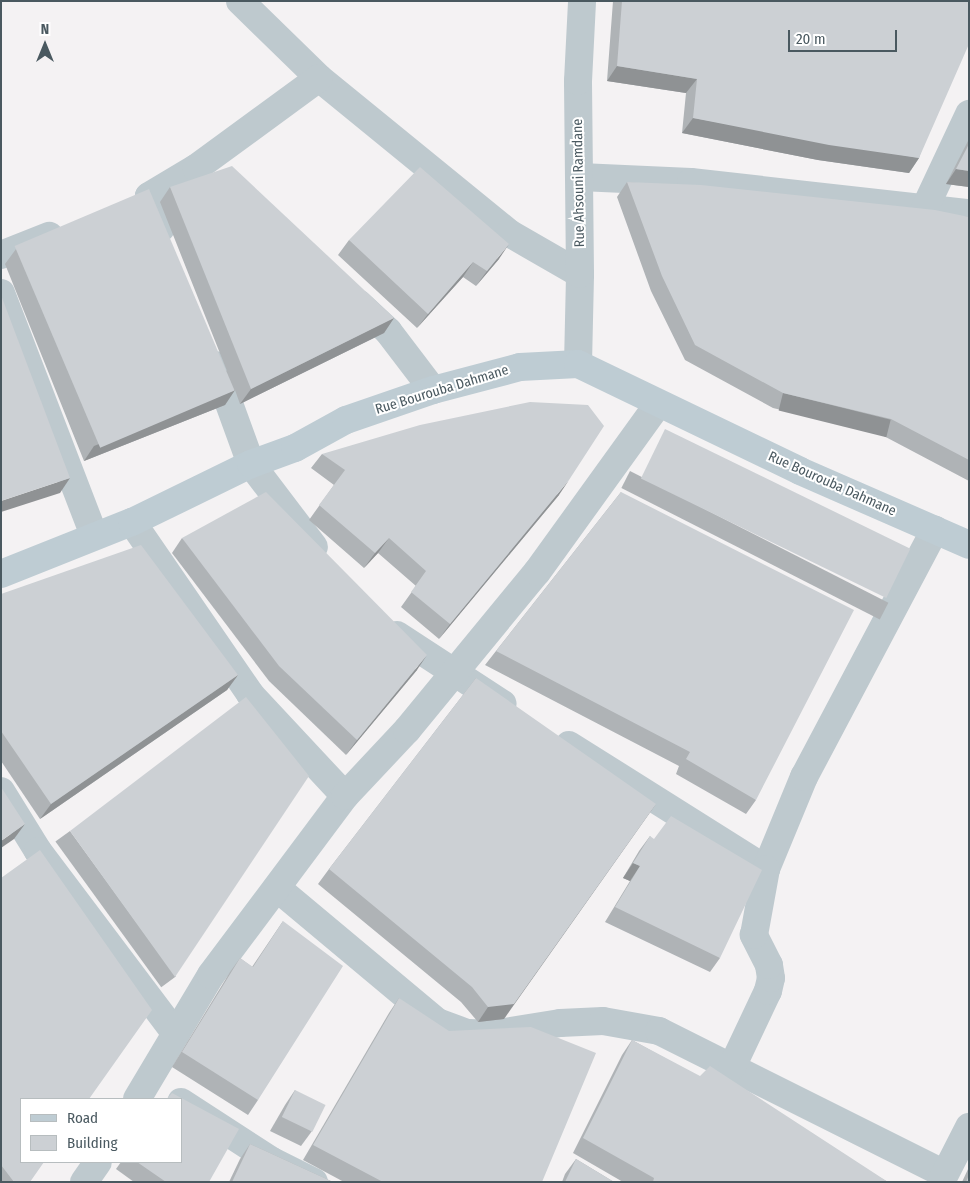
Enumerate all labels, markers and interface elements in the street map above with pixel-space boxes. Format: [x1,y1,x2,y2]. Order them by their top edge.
north arrow [20,20,70,70]
scale bar [790,20,899,52]
text: N [41,21,49,38]
text: 20 m [796,30,826,48]
street label: Rue Ahsouni Ramdane [569,119,589,247]
street label: Rue Bourouba Dahmane [373,362,511,418]
street label: Rue Bourouba Dahmane [765,448,899,520]
legend [20,1098,182,1163]
text: Road [67,1109,98,1127]
text: Building [67,1134,118,1152]

